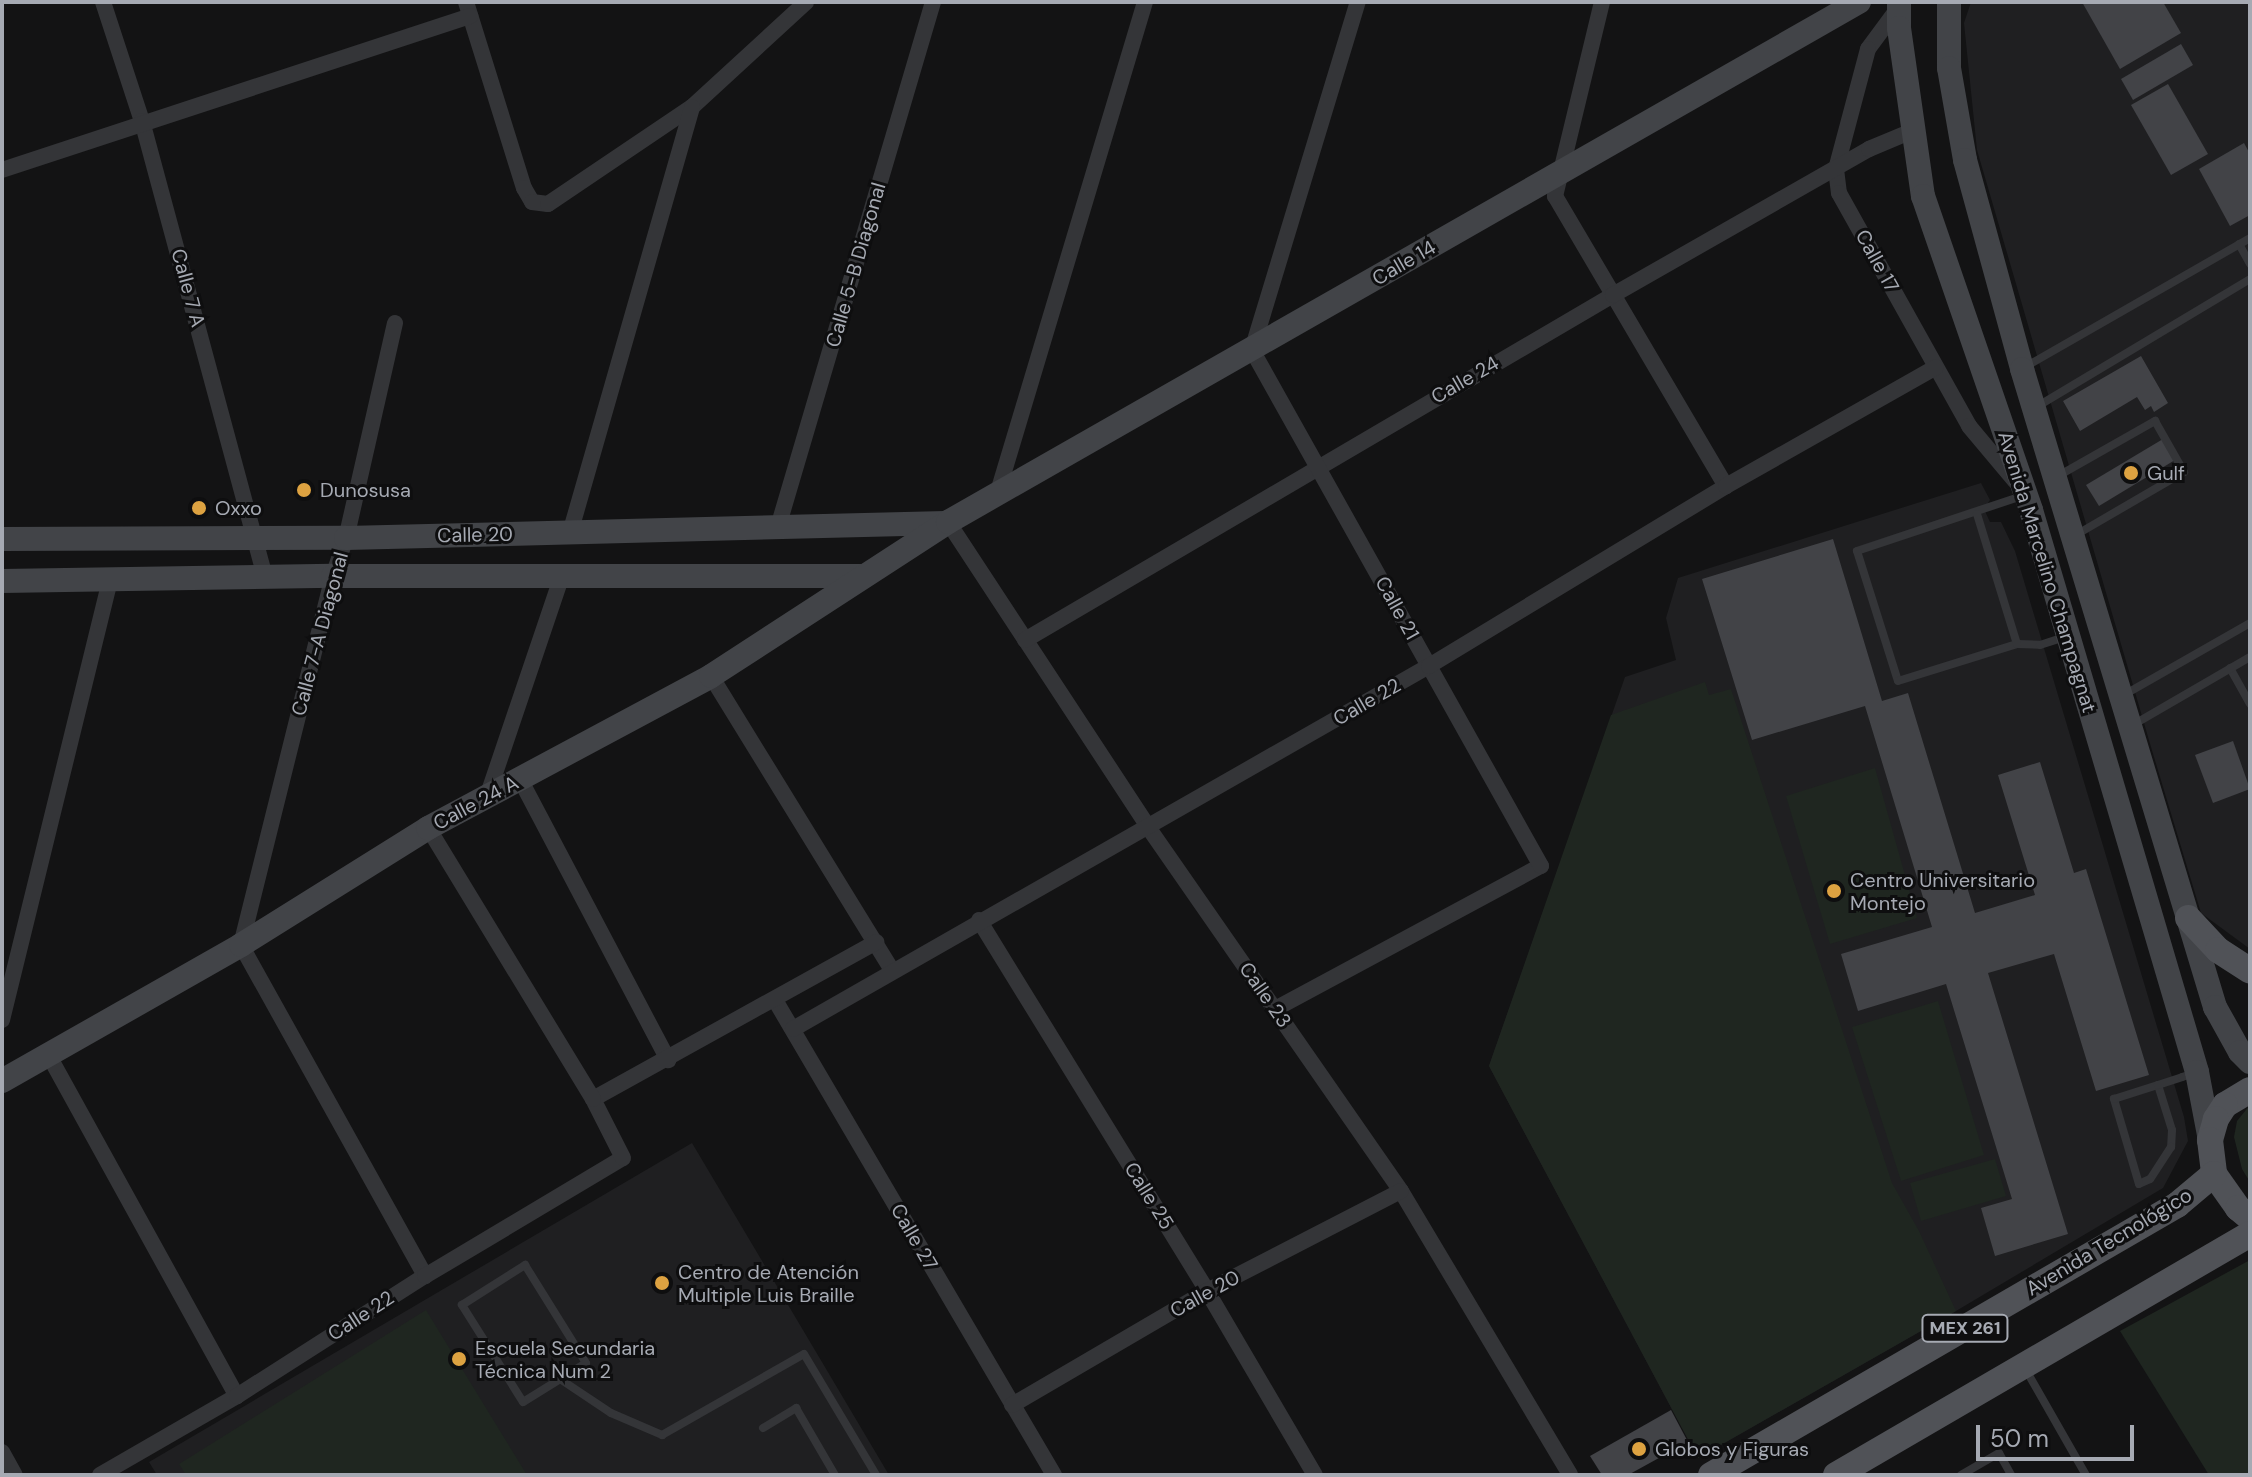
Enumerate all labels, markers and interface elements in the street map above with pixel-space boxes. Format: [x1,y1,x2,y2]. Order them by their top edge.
street label: Calle 5-B Diagonal [821,180,891,350]
street label: Calle 17 [1850,226,1904,296]
street label: Calle 14 [1368,235,1440,291]
street label: Calle 7 A [166,246,210,330]
street label: Calle 24 [1427,351,1503,409]
street label: Avenida Marcelino Champagnat [1993,428,2101,716]
place label: Gulf [2147,461,2185,485]
marker: Gulf [2122,464,2140,482]
place label: Dunosusa [320,478,411,502]
marker: Dunosusa [295,481,313,499]
place label: Oxxo [215,496,262,520]
marker: Oxxo [190,499,208,517]
street label: Calle 20 [437,522,513,548]
street label: Calle 7-A Diagonal [287,550,353,718]
street label: Calle 21 [1370,572,1424,644]
street label: Calle 22 [1329,673,1405,731]
street label: Calle 24 A [429,771,523,835]
place label: Centro Universitario Montejo [1850,868,2035,915]
marker: Centro Universitario Montejo [1825,882,1843,900]
street label: Calle 23 [1234,958,1296,1032]
street label: Calle 25 [1119,1158,1179,1234]
street label: Avenida Tecnológico [2022,1183,2196,1301]
street label: Calle 27 [885,1200,943,1274]
place label: Centro de Atención Multiple Luis Braille [678,1260,859,1307]
street label: Calle 20 [1166,1265,1244,1323]
marker: Centro de Atención Multiple Luis Braille [653,1274,671,1292]
street label: Calle 22 [323,1286,399,1346]
road number: MEX 261 [1921,1314,2009,1342]
place label: Escuela Secundaria Técnica Num 2 [475,1336,655,1383]
marker: Escuela Secundaria Técnica Num 2 [450,1350,468,1368]
scale bar [1980,1409,2138,1459]
text: 50 m [1990,1423,2049,1454]
place label: Globos y Figuras [1655,1437,1809,1461]
marker: Globos y Figuras [1630,1440,1648,1458]

